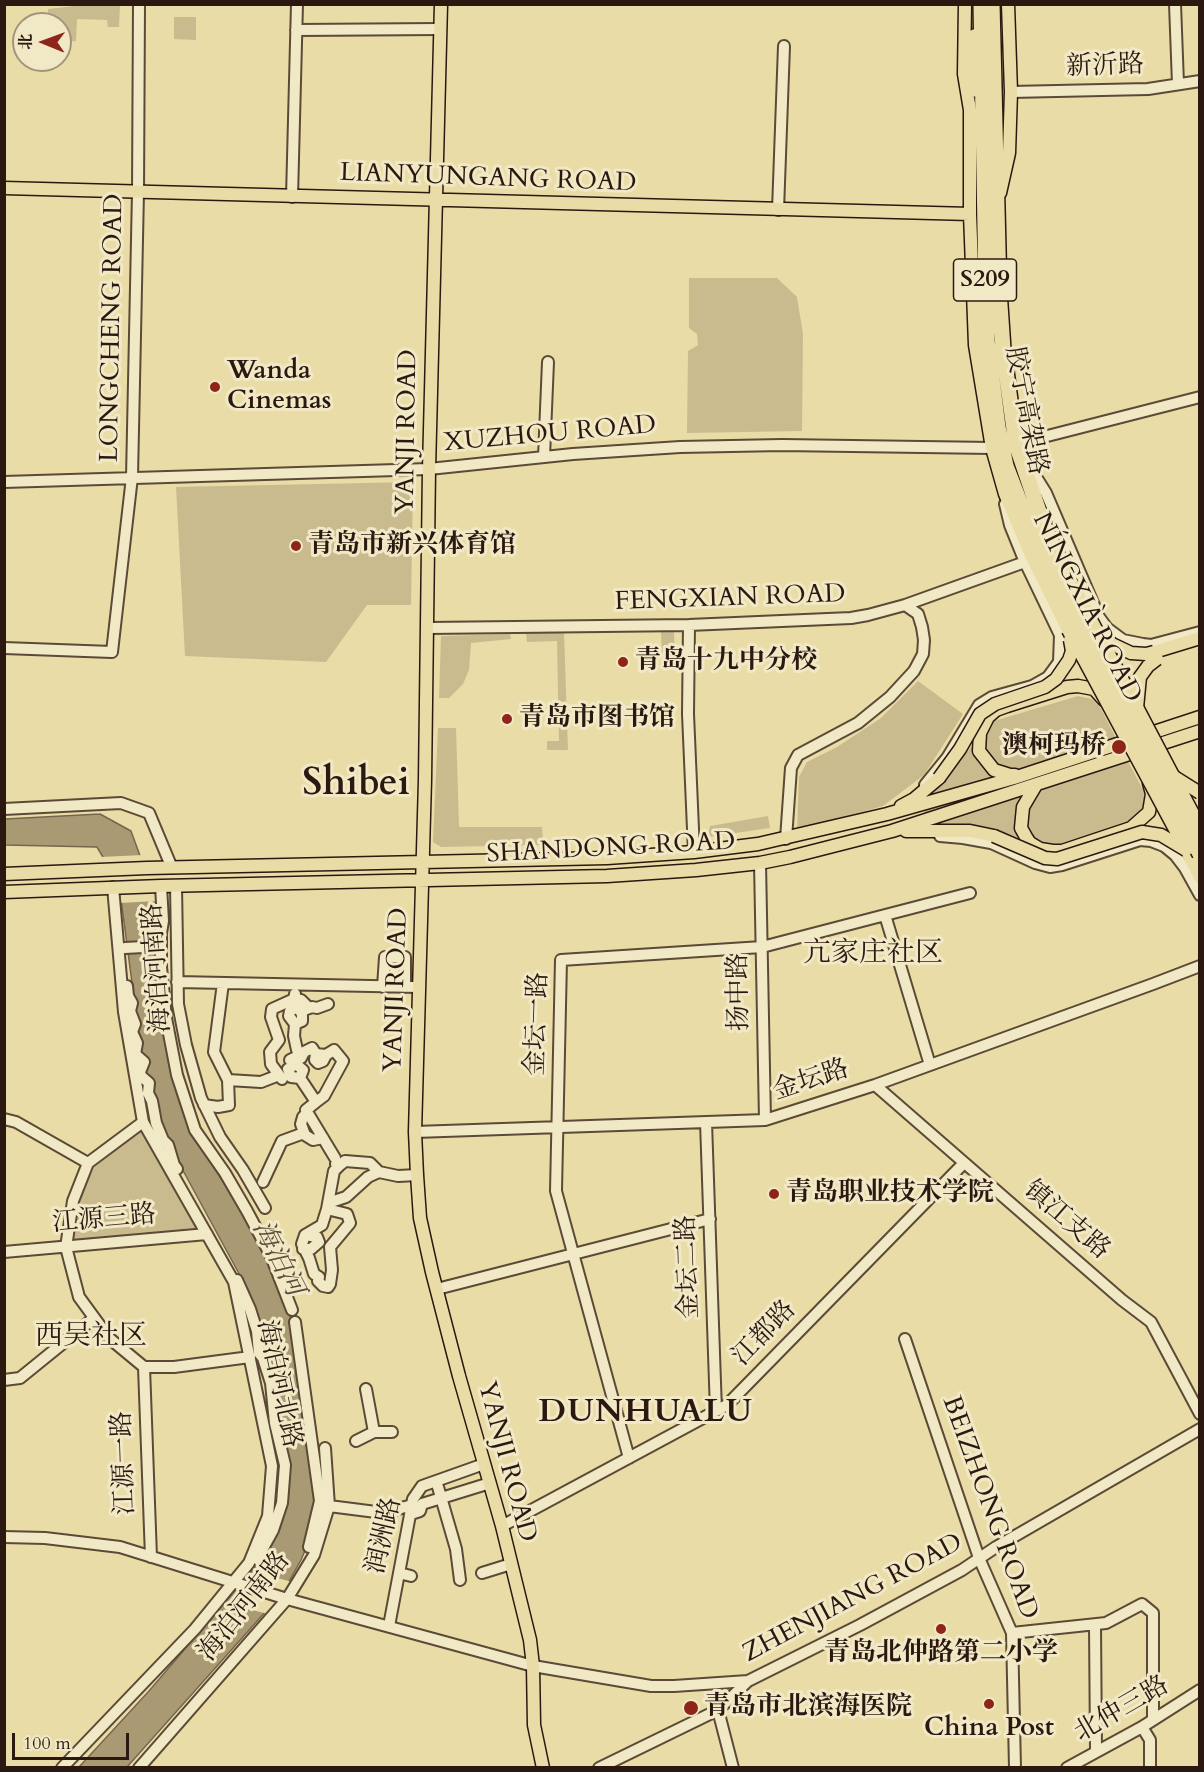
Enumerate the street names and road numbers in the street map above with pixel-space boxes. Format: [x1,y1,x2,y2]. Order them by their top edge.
street label: 新沂路 [1065,50,1145,84]
street label: LIANYUNGANG ROAD [339,158,637,200]
street label: LONGCHENG ROAD [95,194,131,462]
road number: S209 [954,259,1016,301]
street label: 胶宁高架路 [997,344,1053,478]
street label: YANJI ROAD [391,349,425,515]
street label: XUZHOU ROAD [443,410,657,460]
street label: NÍNGXIÀ ROAD [1025,508,1147,708]
street label: FENGXIAN ROAD [614,579,846,619]
street label: SHANDONG ROAD [486,827,736,871]
street label: 海泊河南路 [138,902,178,1034]
street label: YANJI ROAD [379,907,415,1073]
street label: 扬中路 [724,953,756,1031]
street label: 金坛一路 [521,971,555,1077]
street label: 金坛路 [769,1054,853,1108]
street label: 镇江支路 [1017,1175,1115,1267]
street label: 江源三路 [51,1200,157,1240]
street label: 金坛二路 [672,1214,706,1320]
street label: 江都路 [727,1295,803,1373]
street label: 海泊河北路 [249,1317,307,1451]
street label: YANJI ROAD [470,1378,542,1546]
street label: BEIZHONG ROAD [934,1392,1044,1624]
street label: 江源一路 [108,1410,142,1516]
street label: 润洲路 [361,1494,409,1578]
street label: ZHENJIANG ROAD [738,1528,968,1670]
street label: 海泊河南路 [193,1546,297,1668]
street label: 北仲三路 [1069,1670,1175,1750]

